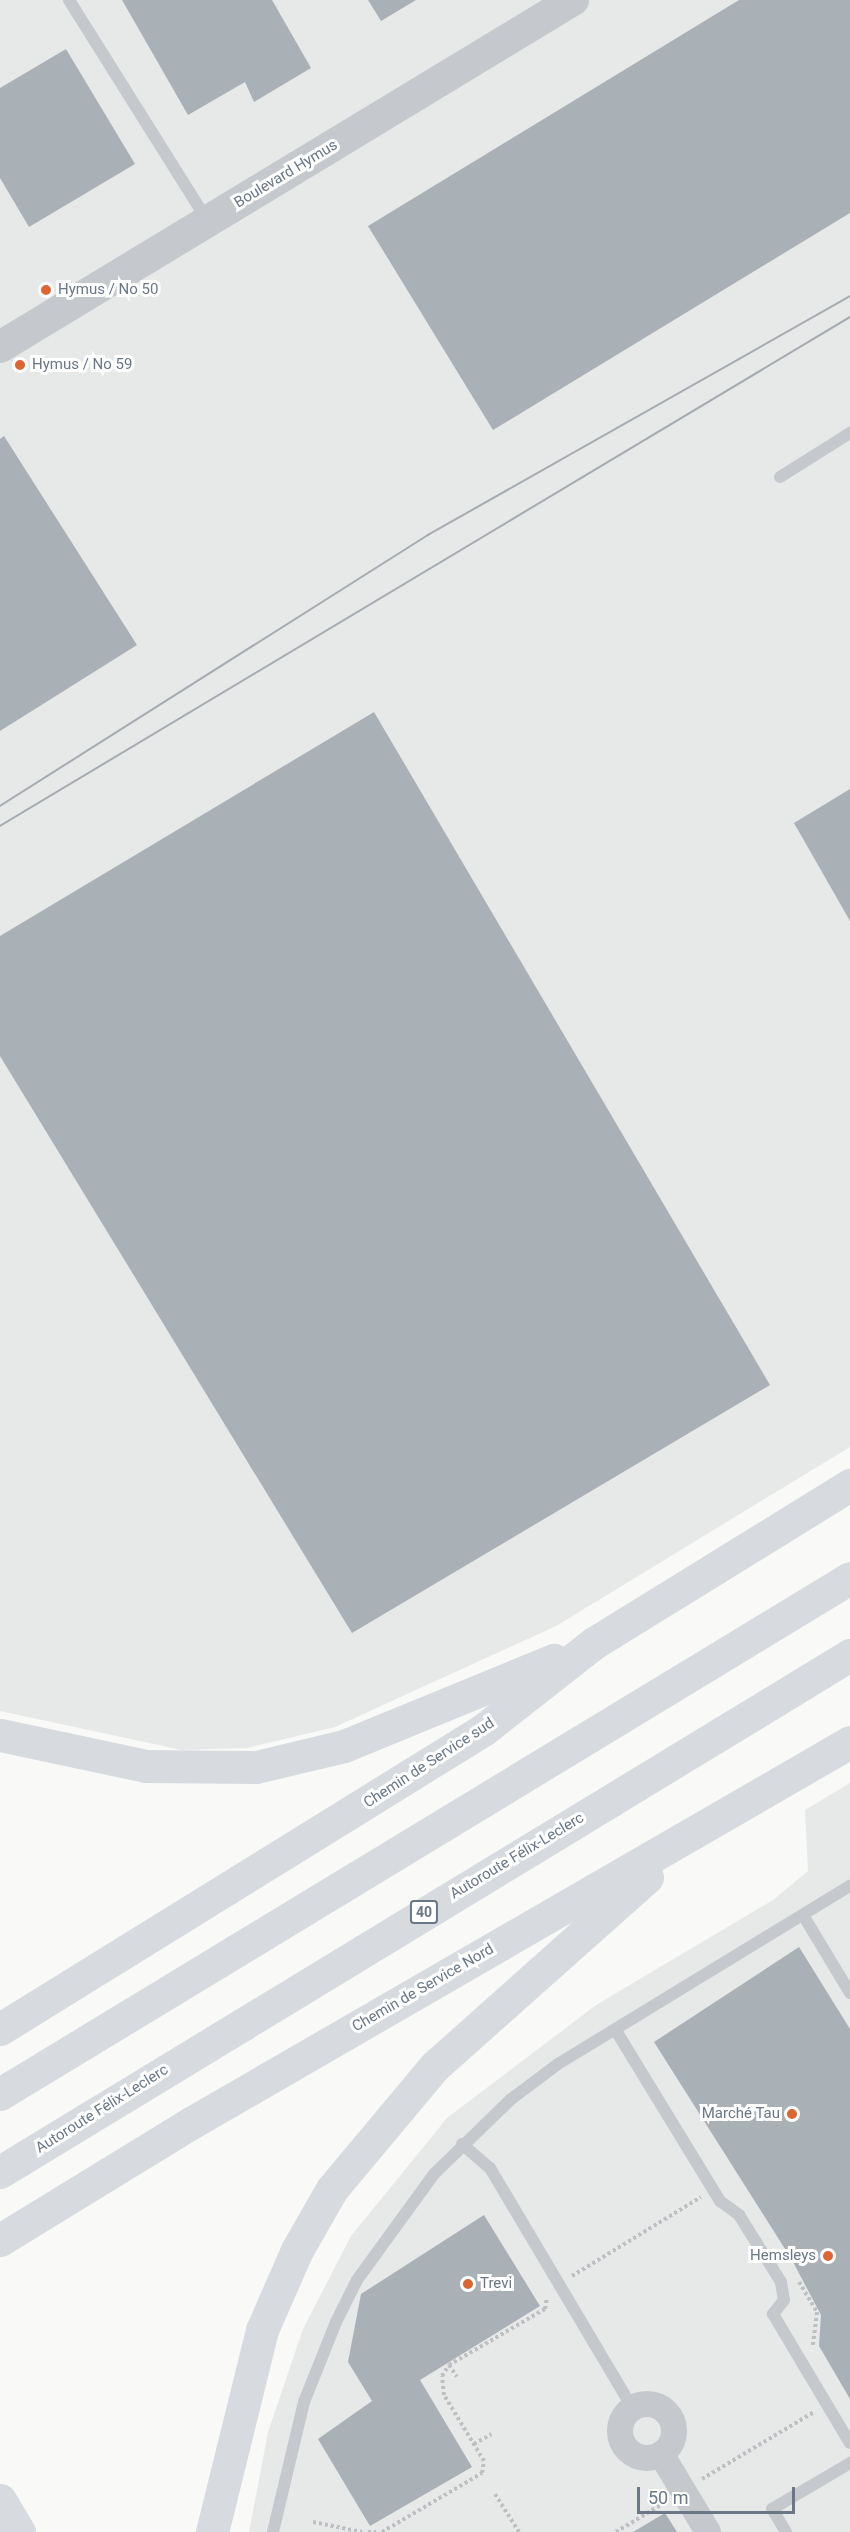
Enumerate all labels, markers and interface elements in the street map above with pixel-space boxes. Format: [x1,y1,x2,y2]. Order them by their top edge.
street label: Boulevard Hymus [231,136,341,212]
place label: Hymus / No 50 [58,281,158,299]
marker: Hymus / No 50 [39,283,53,297]
place label: Hymus / No 59 [32,356,132,374]
marker: Hymus / No 59 [13,358,27,372]
street label: Chemin de Service sud [360,1714,498,1812]
street label: Autoroute Félix-Leclerc [447,1809,587,1903]
road number: 40 [409,1901,439,1923]
street label: Chemin de Service Nord [349,1940,497,2036]
street label: Autoroute Félix-Leclerc [32,2061,172,2157]
place label: Marché Tau [701,2105,780,2123]
marker: Marché Tau [785,2107,799,2121]
place label: Hemsleys [750,2247,816,2265]
marker: Hemsleys [821,2249,835,2263]
place label: Trevi [480,2275,512,2293]
marker: Trevi [461,2277,475,2291]
scale bar [640,2475,798,2513]
text: 50 m [648,2487,688,2508]

